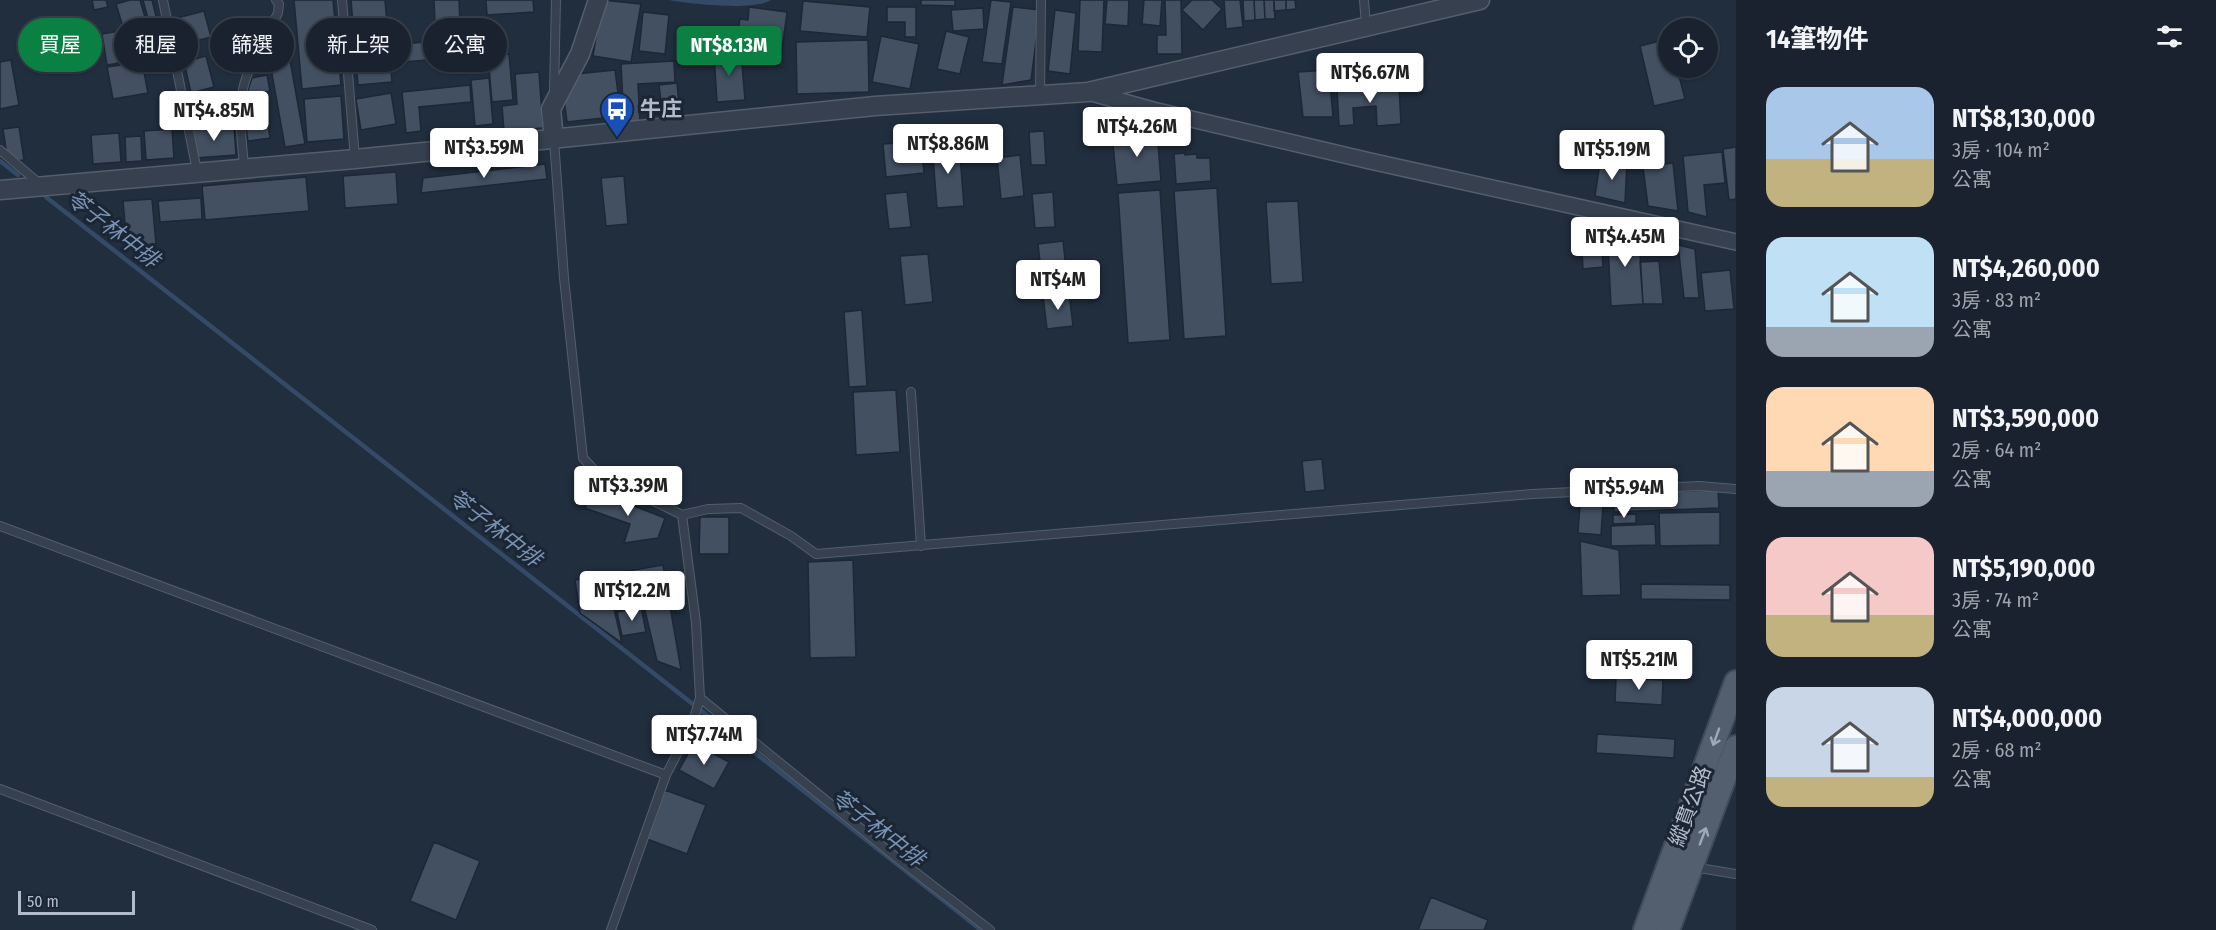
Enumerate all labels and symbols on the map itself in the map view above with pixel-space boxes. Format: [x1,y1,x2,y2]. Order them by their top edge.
pin: NT$8.13M [667,26,791,77]
pin: NT$6.67M [1308,53,1432,104]
pin: NT$4.85M [152,91,276,142]
bus stop icon: 牛庄 [599,91,635,138]
place label: 牛庄 [640,96,682,122]
pin: NT$4.26M [1075,107,1199,158]
pin: NT$8.86M [886,124,1010,175]
pin: NT$3.59M [422,128,546,179]
pin: NT$5.19M [1550,130,1674,181]
water label: 苓子林中排 [61,184,167,275]
pin: NT$4.45M [1563,217,1687,268]
pin: NT$4M [1016,260,1100,311]
pin: NT$3.39M [566,466,690,517]
pin: NT$5.94M [1562,468,1686,519]
water label: 苓子林中排 [443,483,549,574]
pin: NT$12.2M [570,571,694,622]
pin: NT$5.21M [1577,640,1701,691]
pin: NT$7.74M [642,715,766,766]
one-way arrow [1709,727,1720,745]
street label: 縱貫公路 [1663,762,1717,850]
water label: 苓子林中排 [826,783,932,874]
one-way arrow [1698,827,1709,846]
scale bar [18,888,135,916]

